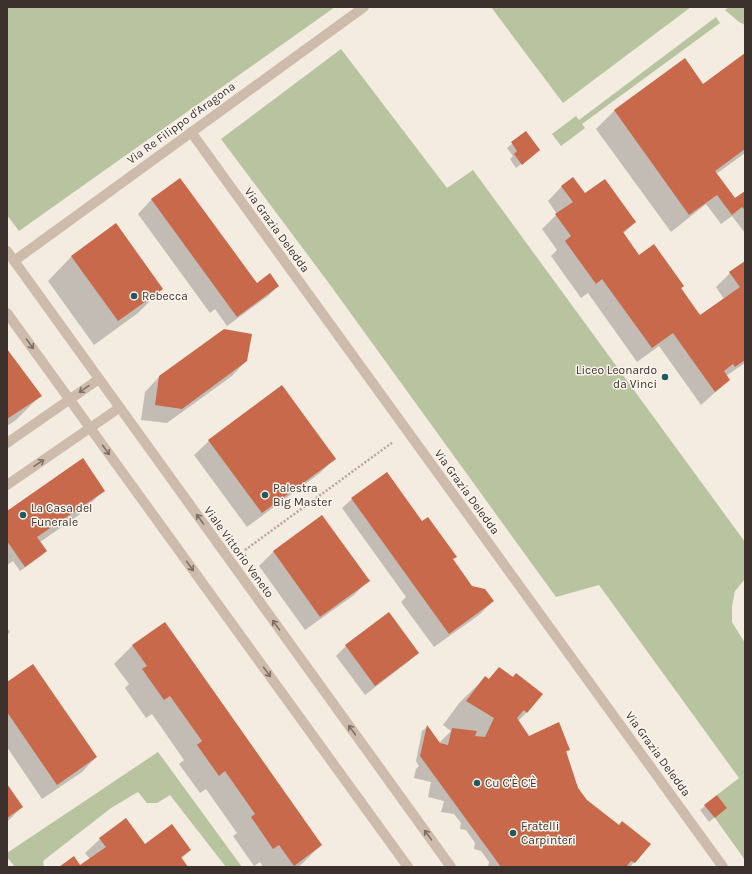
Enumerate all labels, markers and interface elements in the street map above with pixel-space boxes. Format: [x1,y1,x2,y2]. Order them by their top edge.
street label: Via Re Filippo d'Aragona [124,79,238,167]
street label: Via Grazia Deledda [241,185,313,275]
place label: Rebecca [142,289,188,303]
marker: Rebecca [129,291,139,301]
one-way arrow [26,339,34,350]
place label: Liceo Leonardo da Vinci [576,363,657,391]
marker: Liceo Leonardo da Vinci [660,372,670,382]
one-way arrow [79,385,90,393]
one-way arrow [102,444,110,455]
street label: Via Grazia Deledda [431,447,503,537]
one-way arrow [34,459,45,467]
place label: Palestra Big Master [273,481,332,509]
marker: Palestra Big Master [260,490,270,500]
place label: La Casa del Funerale [31,501,92,529]
street label: Viale Vittorio Veneto [201,504,277,600]
marker: La Casa del Funerale [18,510,28,520]
one-way arrow [195,514,204,525]
one-way arrow [186,561,195,572]
one-way arrow [272,619,280,630]
one-way arrow [263,666,271,677]
street label: Via Grazia Deledda [622,709,694,799]
one-way arrow [348,725,356,736]
place label: Cu C'È C'È [485,775,537,790]
marker: Cu C'È C'È [472,778,482,788]
place label: Fratelli Carpinteri [521,819,576,847]
marker: Fratelli Carpinteri [508,828,518,838]
one-way arrow [424,830,432,841]

